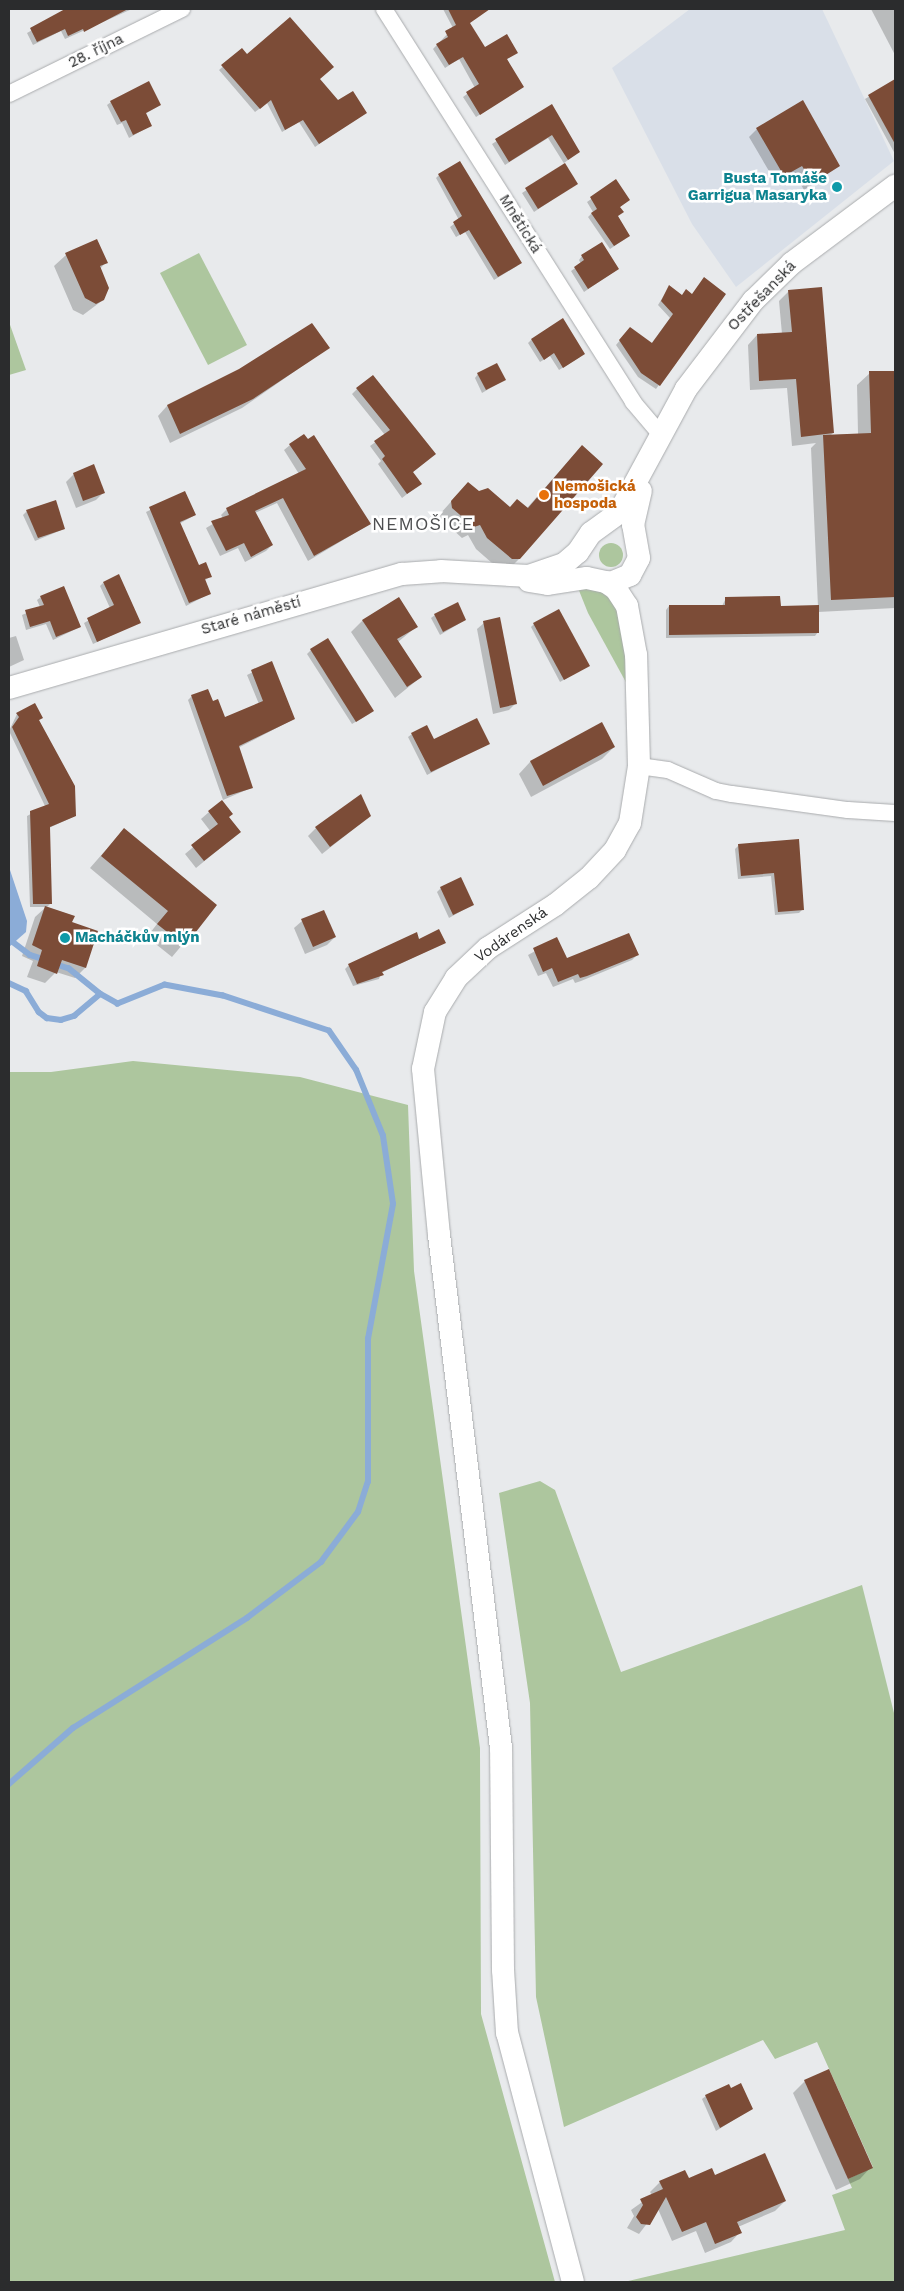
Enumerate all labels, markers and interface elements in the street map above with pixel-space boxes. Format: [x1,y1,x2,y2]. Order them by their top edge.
street label: 28. října [66,30,126,72]
place label: Busta Tomáše Garrigua Masaryka [688,169,827,204]
marker: Busta Tomáše Garrigua Masaryka [831,181,843,193]
street label: Mnětická [495,191,545,257]
street label: Ostřešanská [724,257,800,335]
place label: Nemošická hospoda [554,477,636,512]
marker: Nemošická hospoda [538,489,550,501]
district label: NEMOŠICE [371,513,475,535]
street label: Staré náměstí [199,593,303,639]
street label: Vodárenská [471,903,551,967]
place label: Macháčkův mlýn [75,929,200,947]
marker: Macháčkův mlýn [59,932,71,944]

